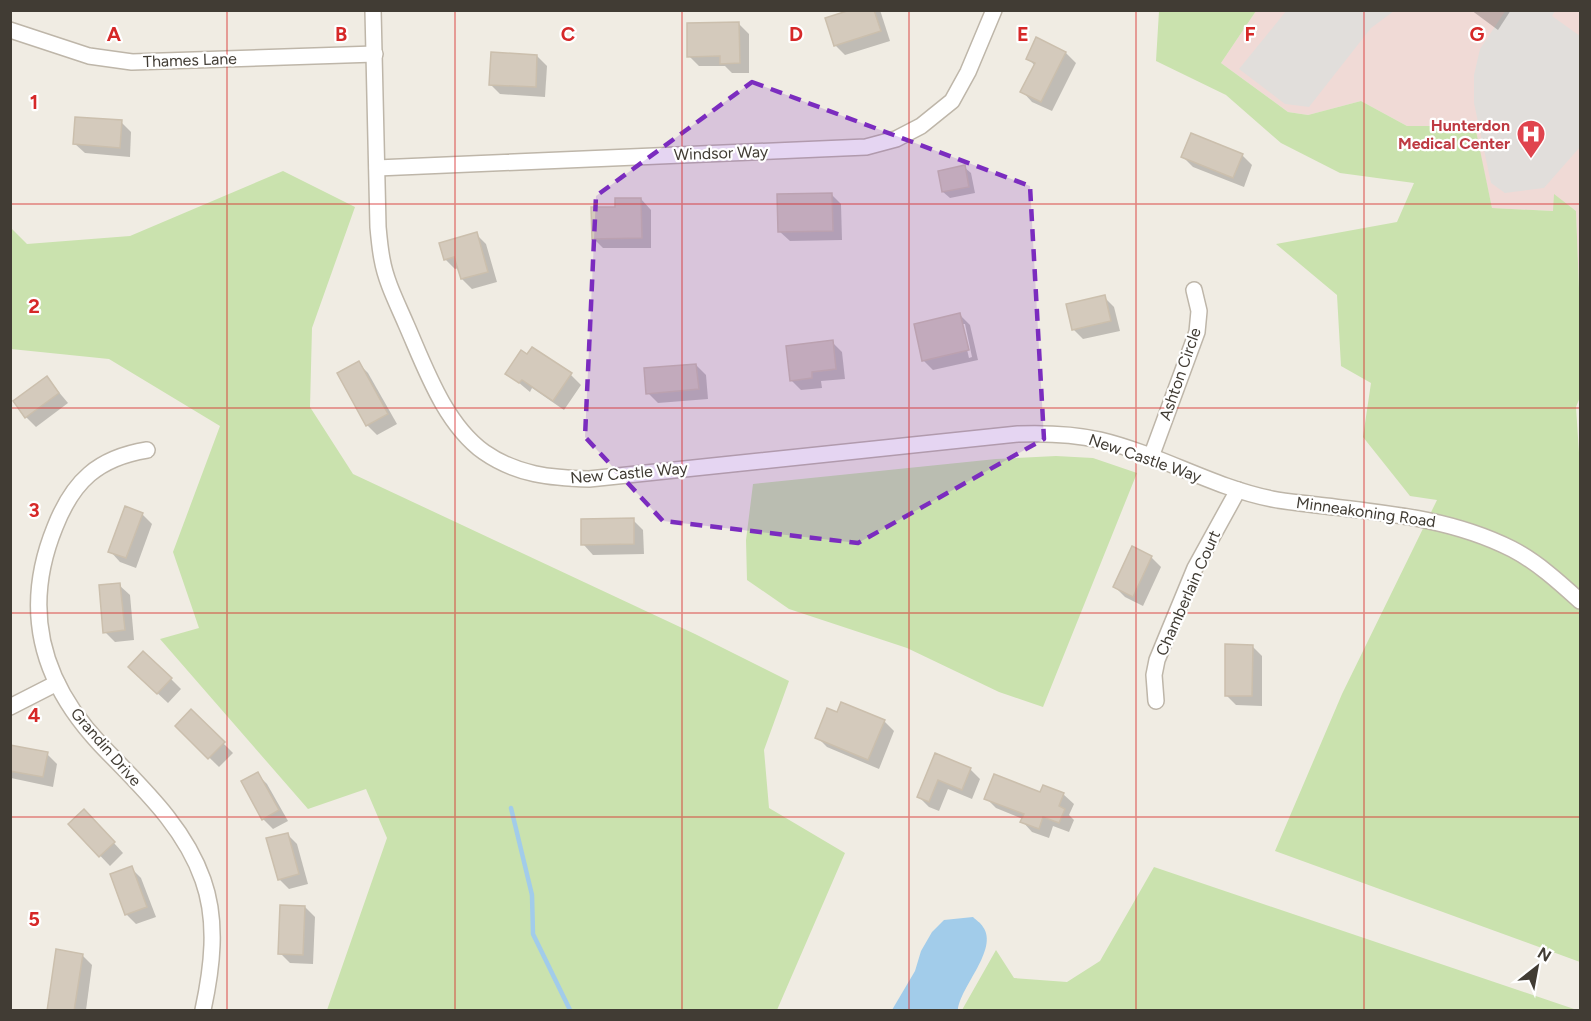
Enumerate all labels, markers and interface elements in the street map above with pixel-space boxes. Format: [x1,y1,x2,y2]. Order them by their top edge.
text: A [107,22,122,46]
text: B [335,22,347,46]
text: C [561,22,575,46]
text: D [789,22,803,46]
text: E [1017,22,1029,46]
text: F [1244,22,1256,46]
text: G [1470,22,1485,46]
street label: Thames Lane [143,49,237,71]
text: 1 [30,90,38,114]
place label: Hunterdon Medical Center [1398,116,1510,153]
hospital icon: Hunterdon Medical Center [1515,118,1547,160]
street label: Windsor Way [673,142,769,164]
text: 2 [28,294,40,318]
street label: Ashton Circle [1155,325,1205,423]
street label: New Castle Way [1086,430,1204,486]
street label: New Castle Way [569,458,689,488]
street label: Minneakoning Road [1295,493,1437,531]
text: 3 [28,498,40,522]
street label: Chamberlain Court [1152,527,1224,659]
text: 4 [28,703,41,727]
street label: Grandin Drive [67,704,145,790]
text: 5 [28,907,40,931]
north arrow [1507,937,1567,997]
text: N [1534,943,1555,966]

